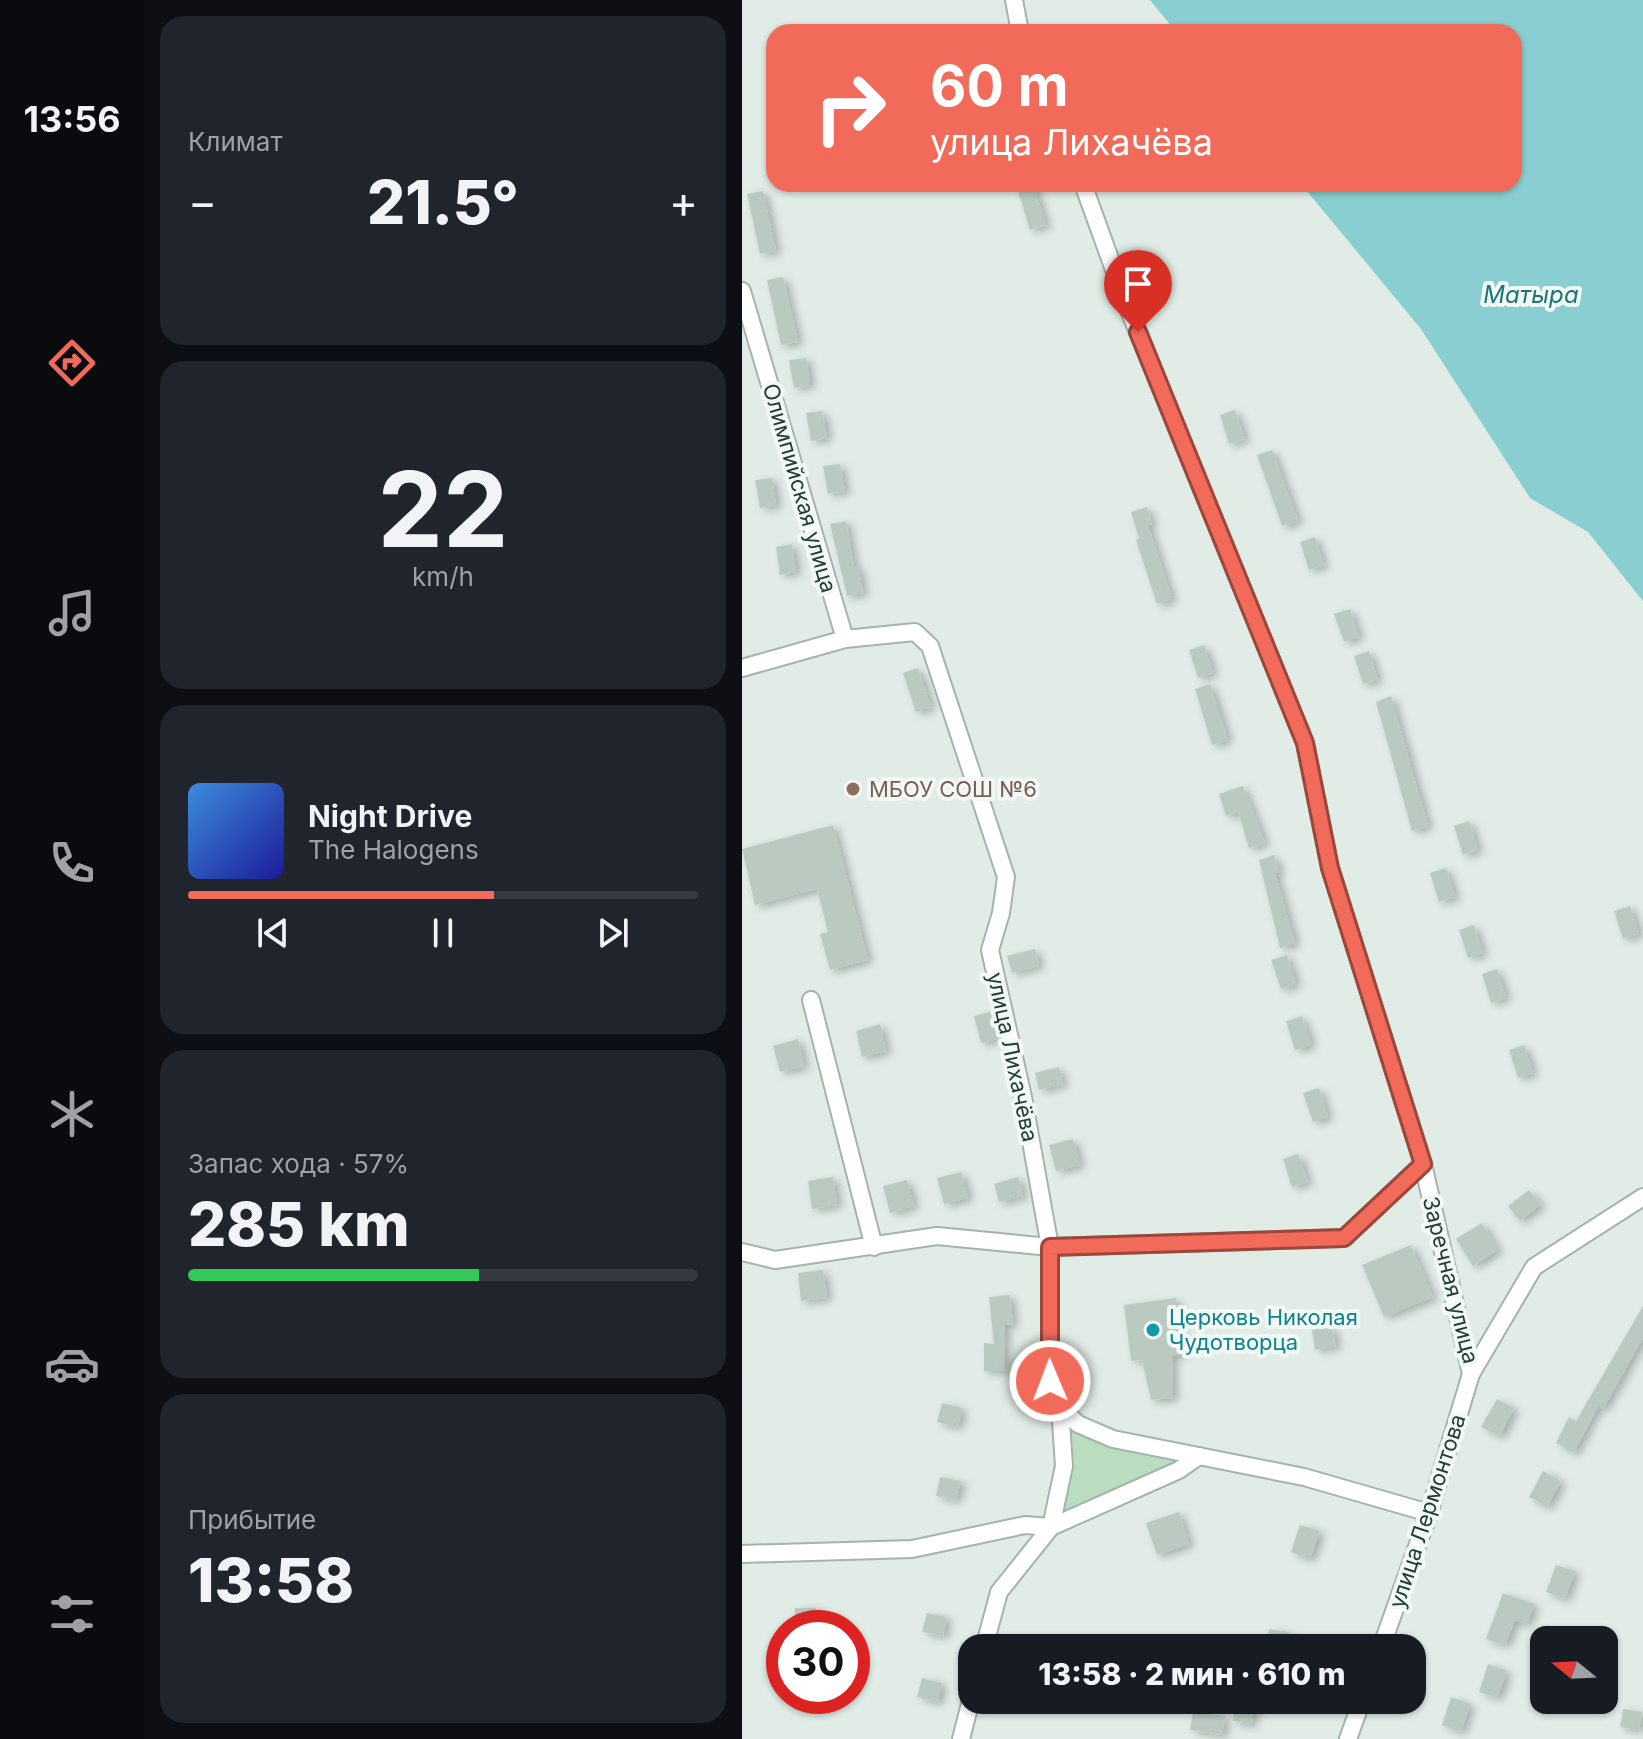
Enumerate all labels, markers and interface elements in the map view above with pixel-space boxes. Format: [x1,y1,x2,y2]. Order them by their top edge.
text: 60 m [930,52,1069,120]
icon: right [798,56,902,160]
text: 13:56 [23,97,121,141]
text: улица Лихачёва [930,120,1213,164]
text: Климат [188,126,283,157]
text: 21.5° [367,166,519,238]
text: − [188,175,217,229]
text: + [669,175,698,229]
pin [1104,250,1172,332]
icon: arrive [1116,262,1160,306]
water label: Матыра [1483,280,1579,309]
icon: directions [44,335,100,391]
street label: Олимпийская улица [758,381,842,595]
text: 22 [377,446,509,572]
text: km/h [412,561,474,592]
icon: music [44,585,100,641]
place label: МБОУ СОШ №6 [869,776,1037,802]
marker: МБОУ СОШ №6 [844,780,862,798]
text: Night Drive [308,798,472,834]
text: The Halogens [308,834,479,865]
icon: phone [44,835,100,891]
icon: previous [251,911,295,955]
icon: pause [421,911,465,955]
icon: next [591,911,635,955]
street label: улица Лихачёва [982,970,1044,1144]
icon: climate [44,1086,100,1142]
text: Запас хода · 57% [188,1148,409,1179]
text: 285 km [188,1188,410,1260]
street label: Заречная улица [1418,1194,1484,1366]
place label: Церковь Николая Чудотворца [1169,1304,1358,1355]
marker: Церковь Николая Чудотворца [1144,1321,1162,1339]
icon: car [44,1336,100,1392]
position arrow [1008,1339,1092,1423]
street label: улица Лермонтова [1383,1411,1471,1611]
text: Прибытие [188,1504,316,1535]
text: 13:58 [188,1544,354,1616]
icon: filters [44,1586,100,1642]
speed limit sign: 30 [766,1610,870,1714]
north arrow [1530,1626,1618,1714]
map controls [1530,1626,1618,1714]
text: 13:58 · 2 мин · 610 m [1038,1656,1346,1692]

